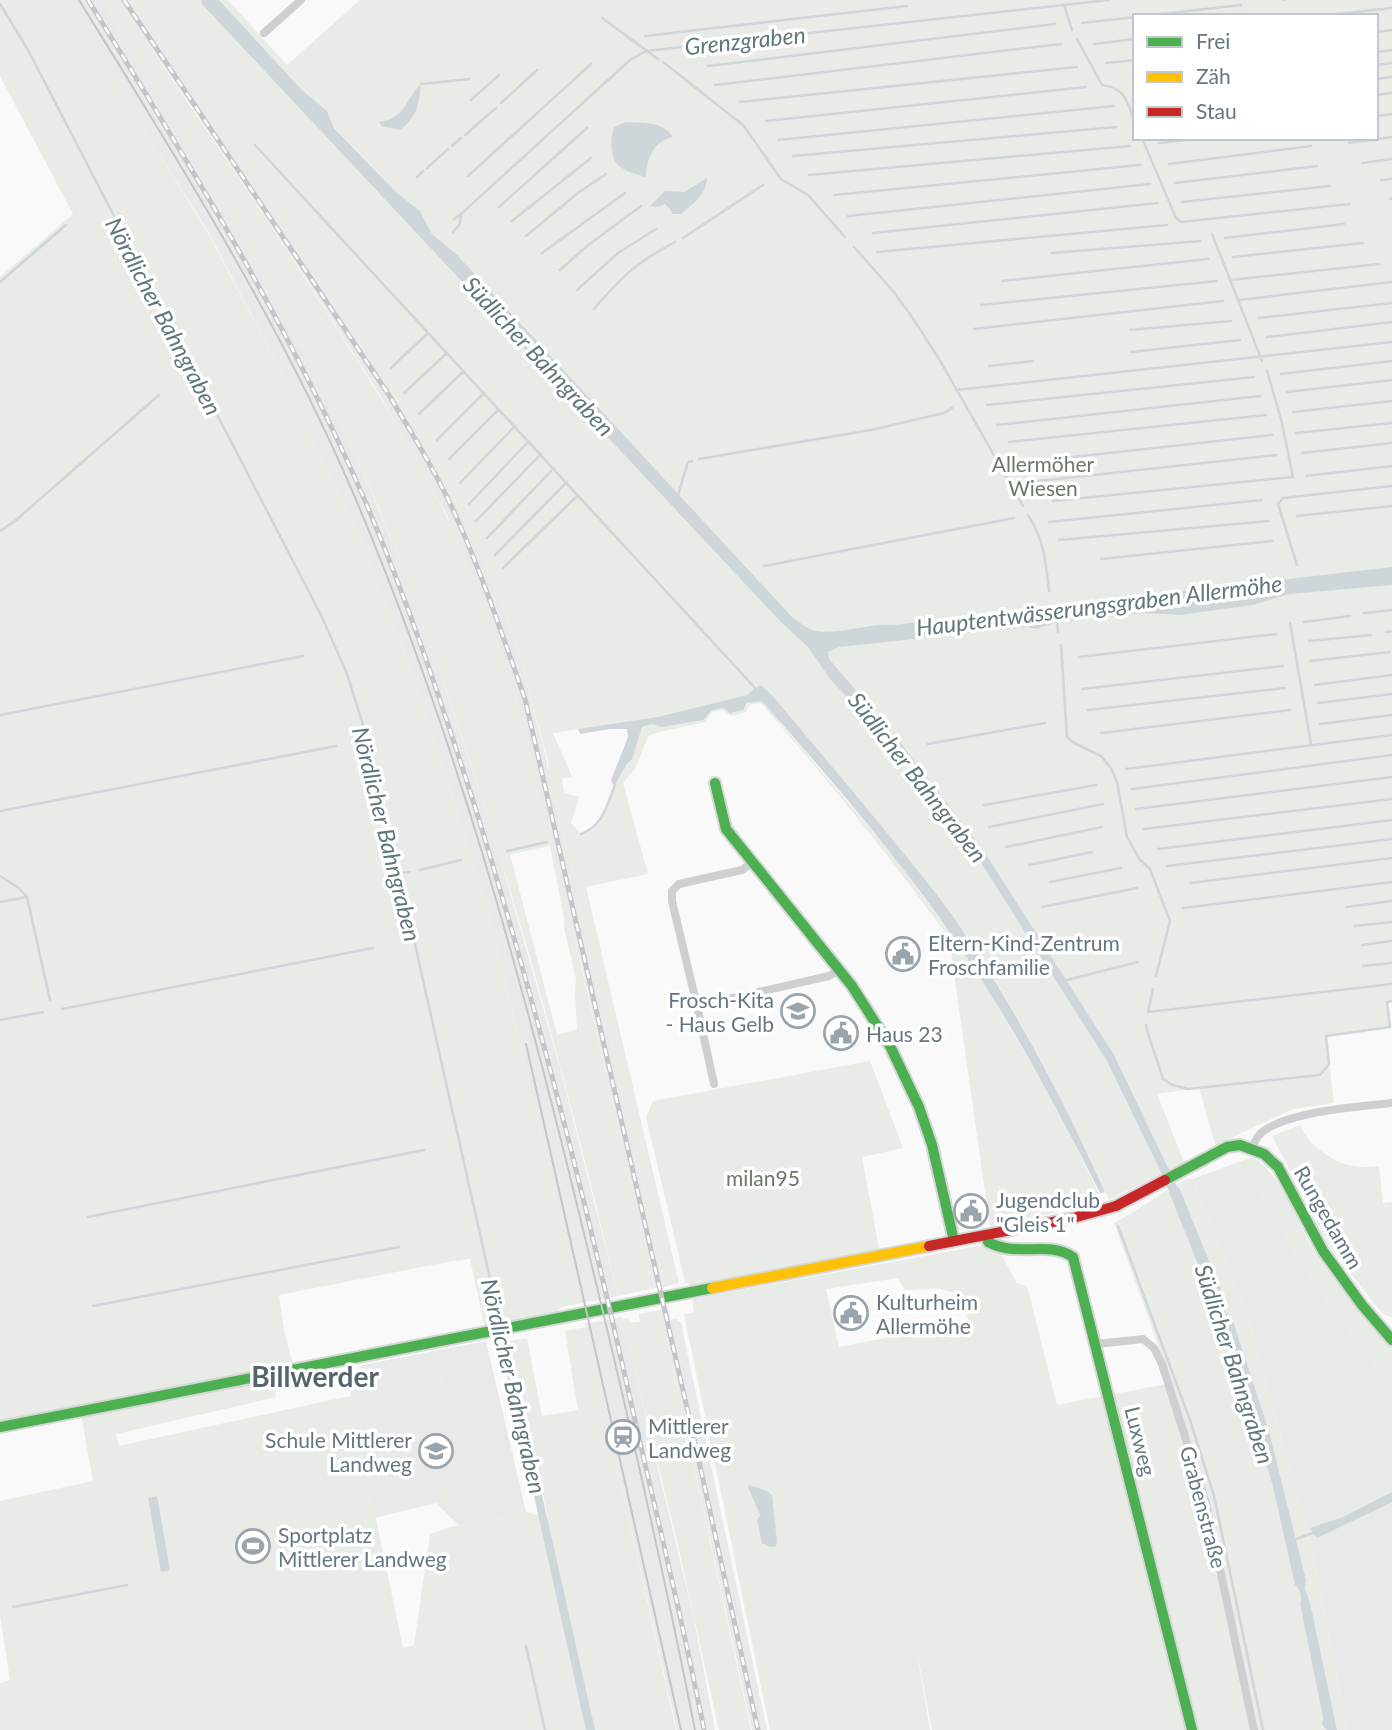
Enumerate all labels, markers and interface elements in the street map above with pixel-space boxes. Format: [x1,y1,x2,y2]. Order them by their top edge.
legend [1133,14,1378,140]
water label: Grenzgraben [683,20,807,60]
text: Frei [1196,28,1230,53]
text: Zäh [1196,63,1231,88]
text: Stau [1196,98,1237,123]
water label: Nördlicher Bahngraben [100,212,228,420]
water label: Südlicher Bahngraben [458,270,620,442]
park label: Allermöher Wiesen [992,451,1095,500]
water label: Hauptentwässerungsgraben Allermöhe [915,569,1283,641]
water label: Südlicher Bahngraben [843,686,993,868]
water label: Nördlicher Bahngraben [347,724,427,944]
place label: Eltern-Kind-Zentrum Froschfamilie [928,930,1120,979]
public building icon: Eltern-Kind-Zentrum Froschfamilie [884,935,922,973]
place label: Frosch-Kita - Haus Gelb [665,987,774,1036]
school or university icon: Frosch-Kita - Haus Gelb [779,992,817,1030]
public building icon: Haus 23 [822,1014,860,1052]
place label: Haus 23 [866,1021,943,1046]
street label: Rungedamm [1289,1161,1369,1273]
park label: milan95 [726,1165,800,1190]
place label: Jugendclub "Gleis 1" [996,1187,1100,1236]
public building icon: Jugendclub "Gleis 1" [952,1192,990,1230]
water label: Südlicher Bahngraben [1190,1261,1280,1467]
water label: Nördlicher Bahngraben [476,1276,552,1496]
place label: Kulturheim Allermöhe [876,1289,978,1338]
public building icon: Kulturheim Allermöhe [832,1294,870,1332]
district label: Billwerder [251,1359,379,1393]
street label: Luxweg [1120,1404,1162,1478]
place label: Mittlerer Landweg [648,1413,731,1462]
station icon: Mittlerer Landweg [604,1418,642,1456]
place label: Schule Mittlerer Landweg [265,1427,412,1476]
school or university icon: Schule Mittlerer Landweg [417,1432,455,1470]
street label: Grabenstraße [1176,1443,1232,1571]
place label: Sportplatz Mittlerer Landweg [278,1522,447,1571]
sports icon: Sportplatz Mittlerer Landweg [234,1527,272,1565]

